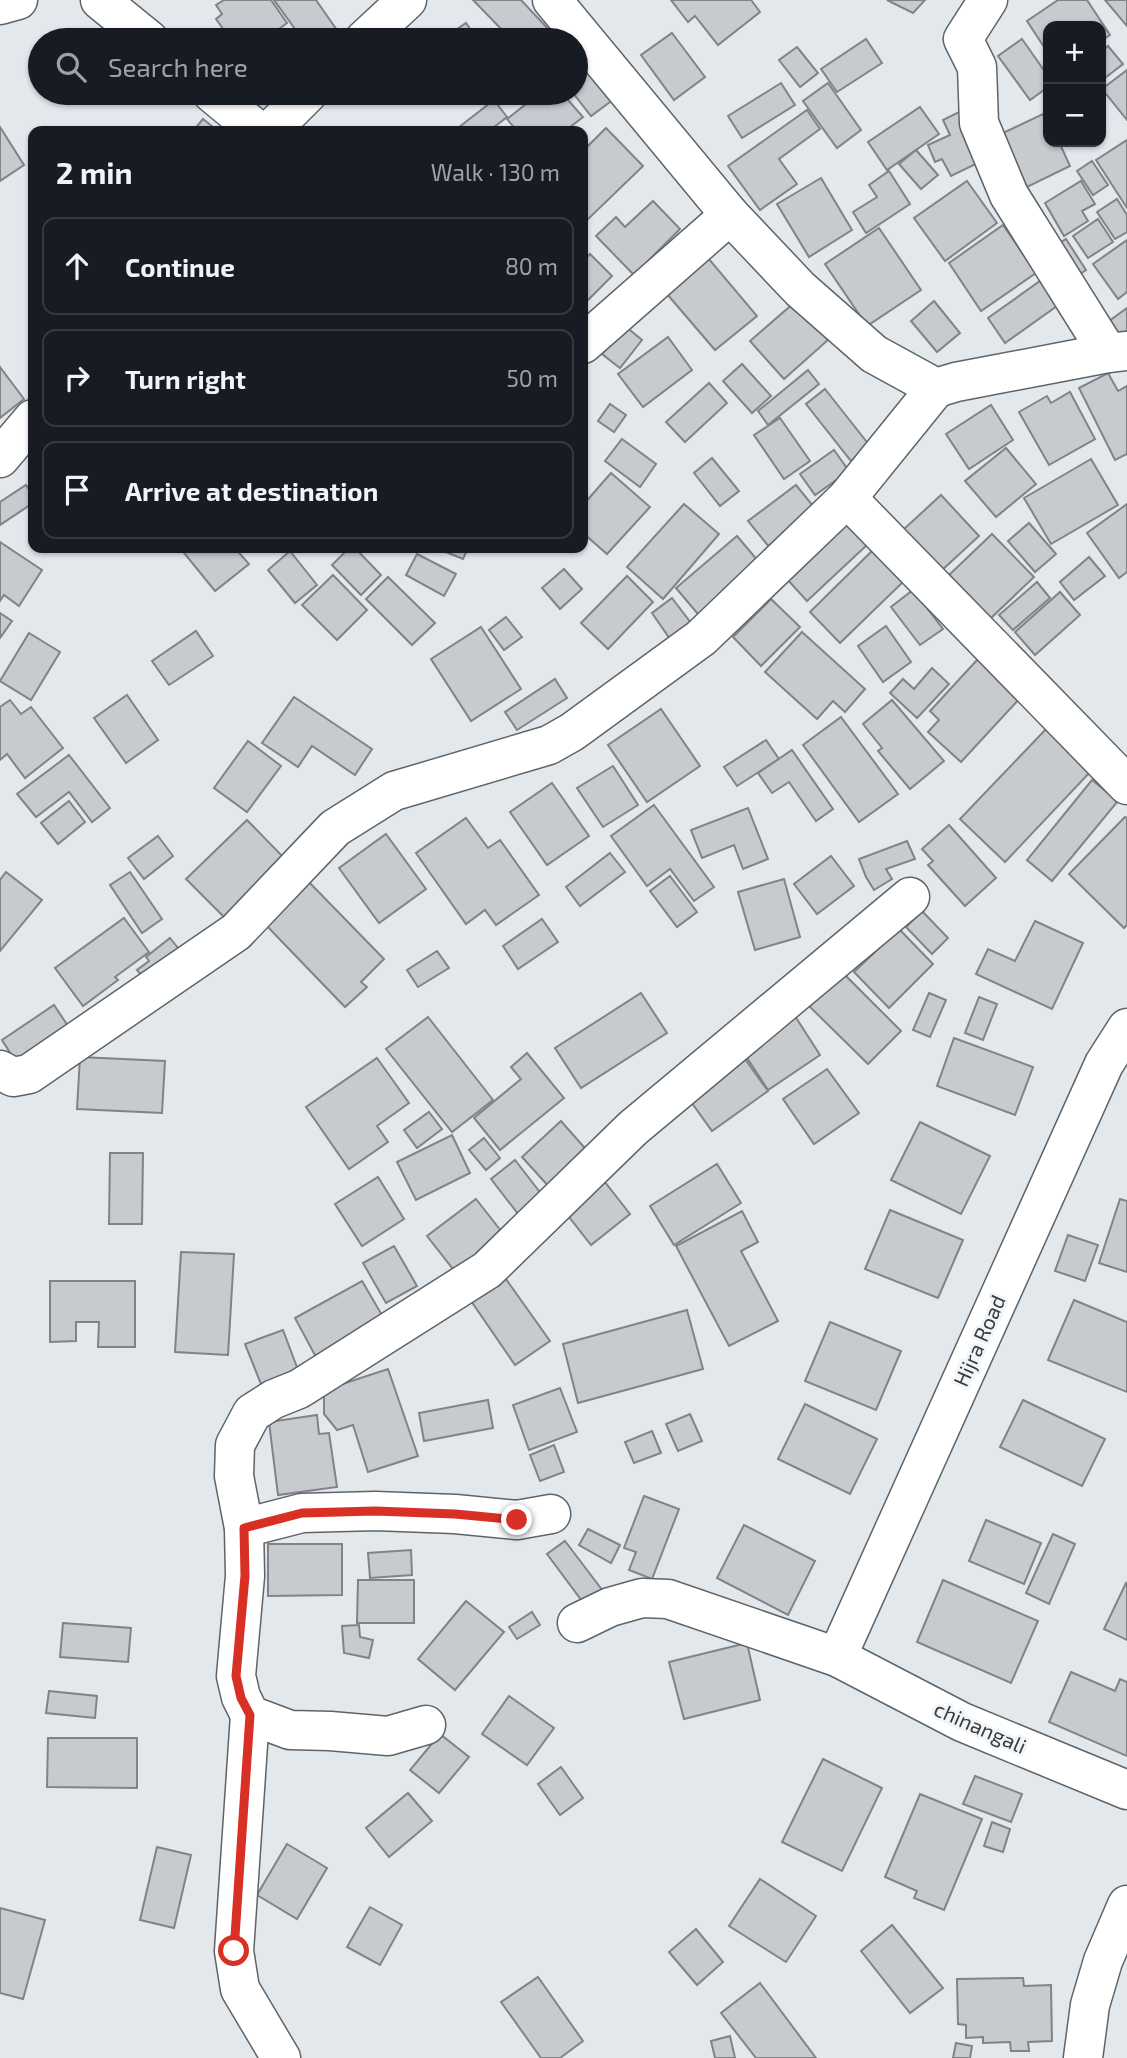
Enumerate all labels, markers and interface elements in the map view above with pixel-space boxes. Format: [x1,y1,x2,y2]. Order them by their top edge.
map controls [1043,21,1106,147]
button: + [1043,21,1106,84]
search box [28,28,588,105]
icon: search [52,48,90,86]
text: Search here [108,51,248,82]
button: − [1043,84,1106,147]
text: 2 min [56,154,133,190]
text: Walk · 130 m [431,158,560,186]
icon: ahead [58,247,96,285]
text: Continue [125,251,235,282]
text: 80 m [505,252,558,280]
icon: right [58,359,96,397]
text: Turn right [125,363,246,394]
text: 50 m [507,364,558,392]
icon: arrive [58,471,96,509]
text: Arrive at destination [125,475,378,506]
street label: Hijra Road [947,1291,1011,1390]
route end [501,1504,532,1535]
street label: chinangali [931,1695,1031,1758]
route start [218,1935,249,1966]

